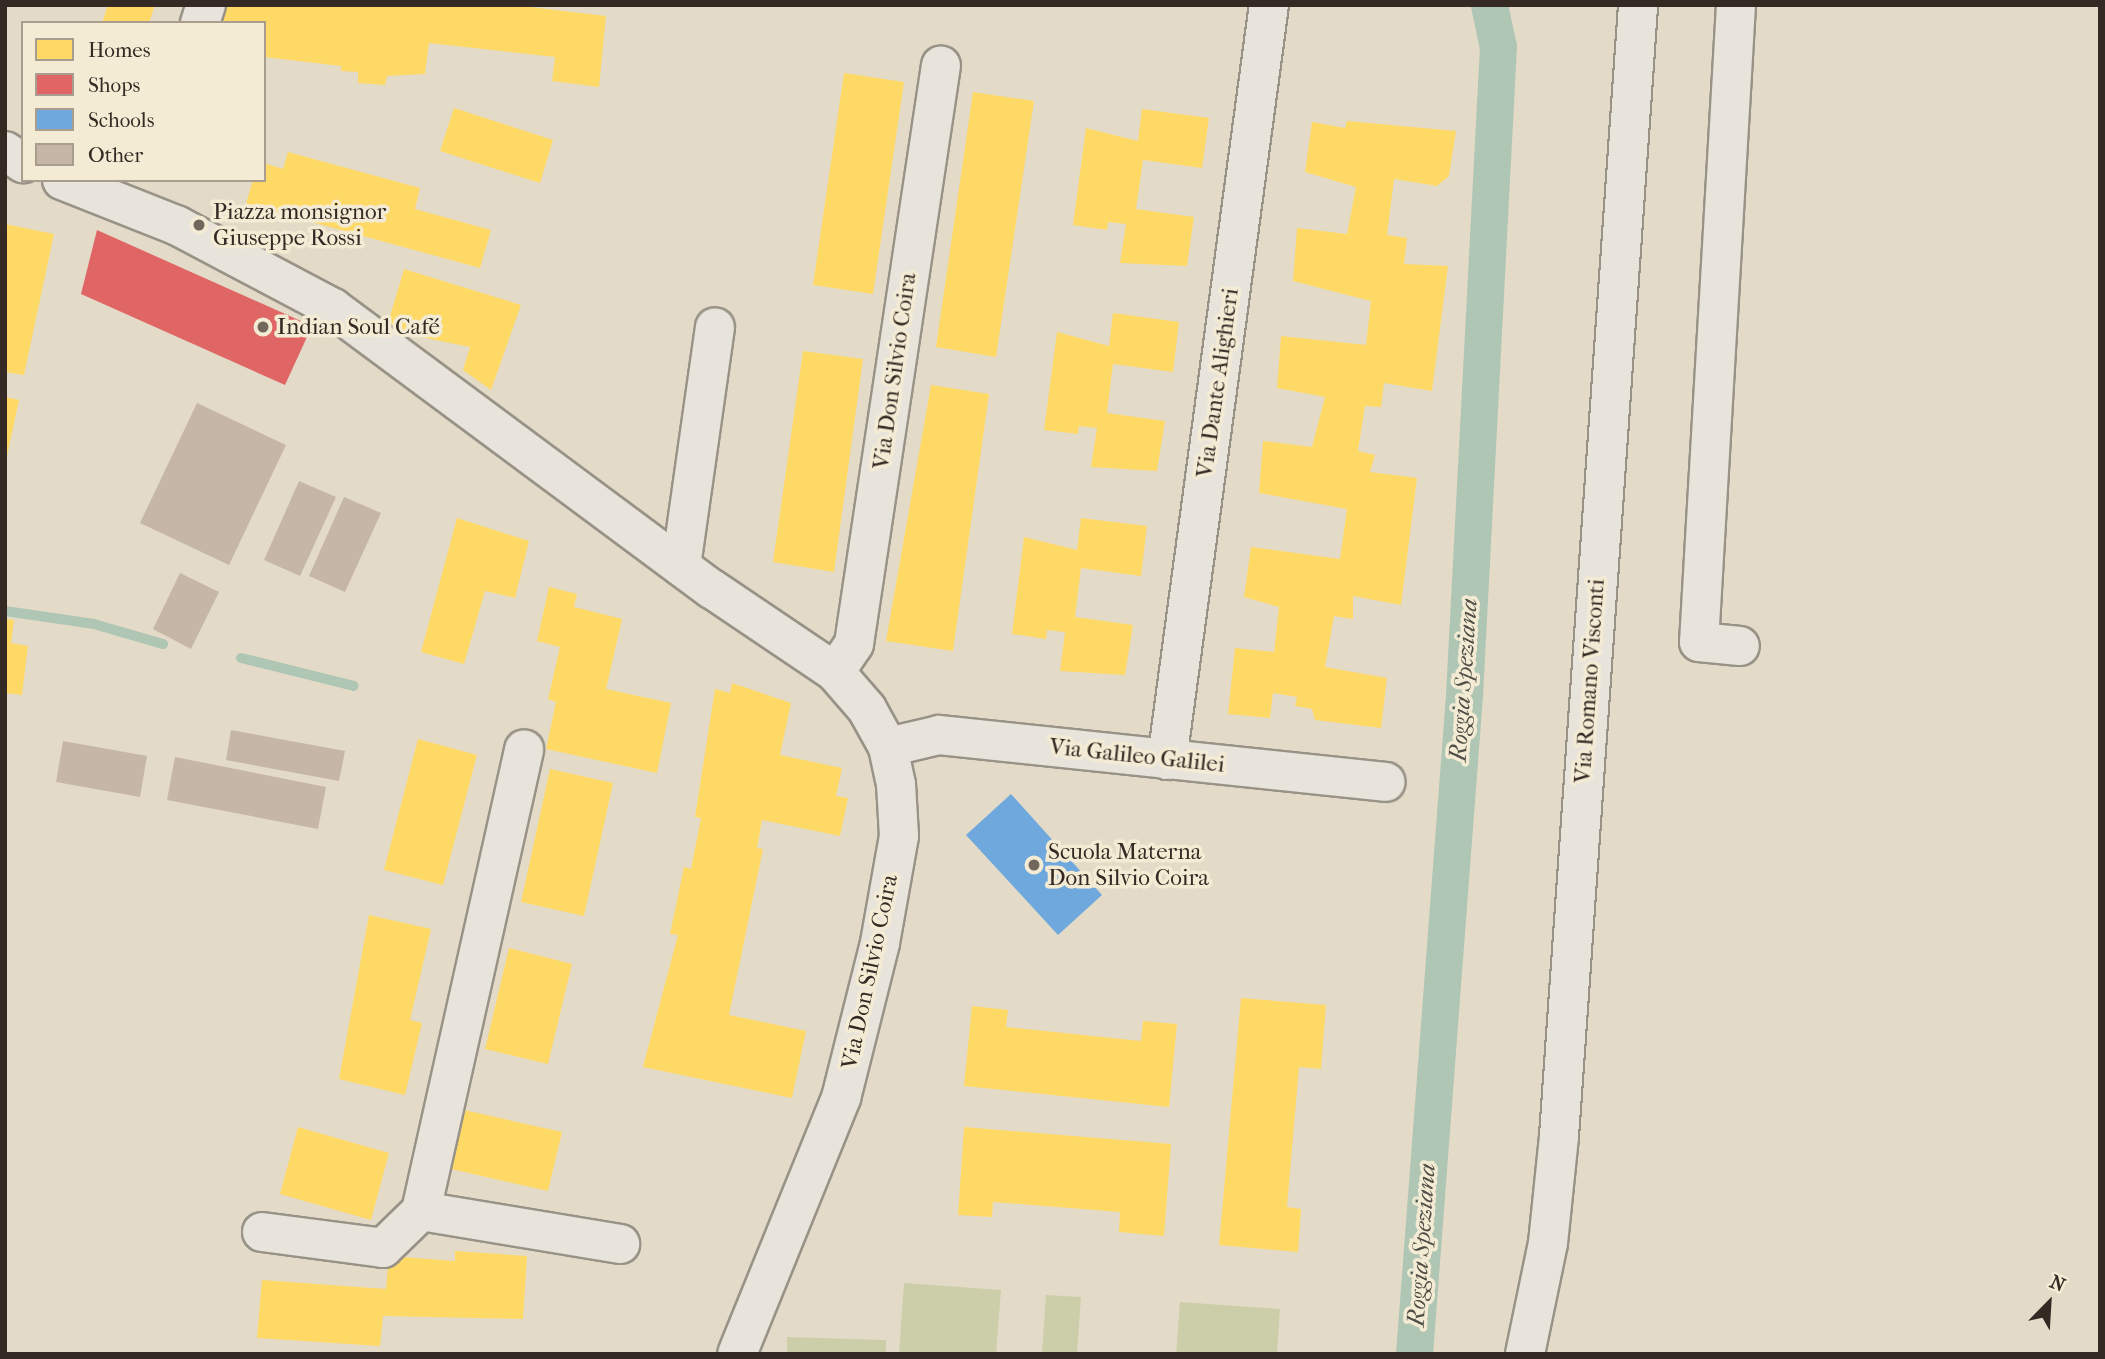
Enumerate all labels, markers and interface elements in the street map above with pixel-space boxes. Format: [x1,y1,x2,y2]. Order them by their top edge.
legend [21,21,266,182]
text: Homes [88,38,150,62]
text: Shops [88,73,140,97]
text: Schools [88,108,154,132]
text: Other [88,143,143,167]
place label: Piazza monsignor Giuseppe Rossi [213,198,386,252]
marker: Piazza monsignor Giuseppe Rossi [191,217,207,233]
street label: Via Don Silvio Coira [868,271,922,471]
street label: Via Dante Alighieri [1191,287,1245,479]
place label: Indian Soul Café [277,313,440,341]
marker: Indian Soul Café [255,319,271,335]
street label: Via Romano Visconti [1569,578,1611,784]
water label: Roggia Speziana [1444,598,1484,762]
street label: Via Galileo Galilei [1048,733,1226,779]
place label: Scuola Materna Don Silvio Coira [1048,838,1209,892]
marker: Scuola Materna Don Silvio Coira [1026,857,1042,873]
street label: Via Don Silvio Coira [836,872,904,1072]
water label: Roggia Speziana [1402,1163,1442,1327]
north arrow [2014,1268,2084,1338]
text: N [2046,1271,2069,1297]

